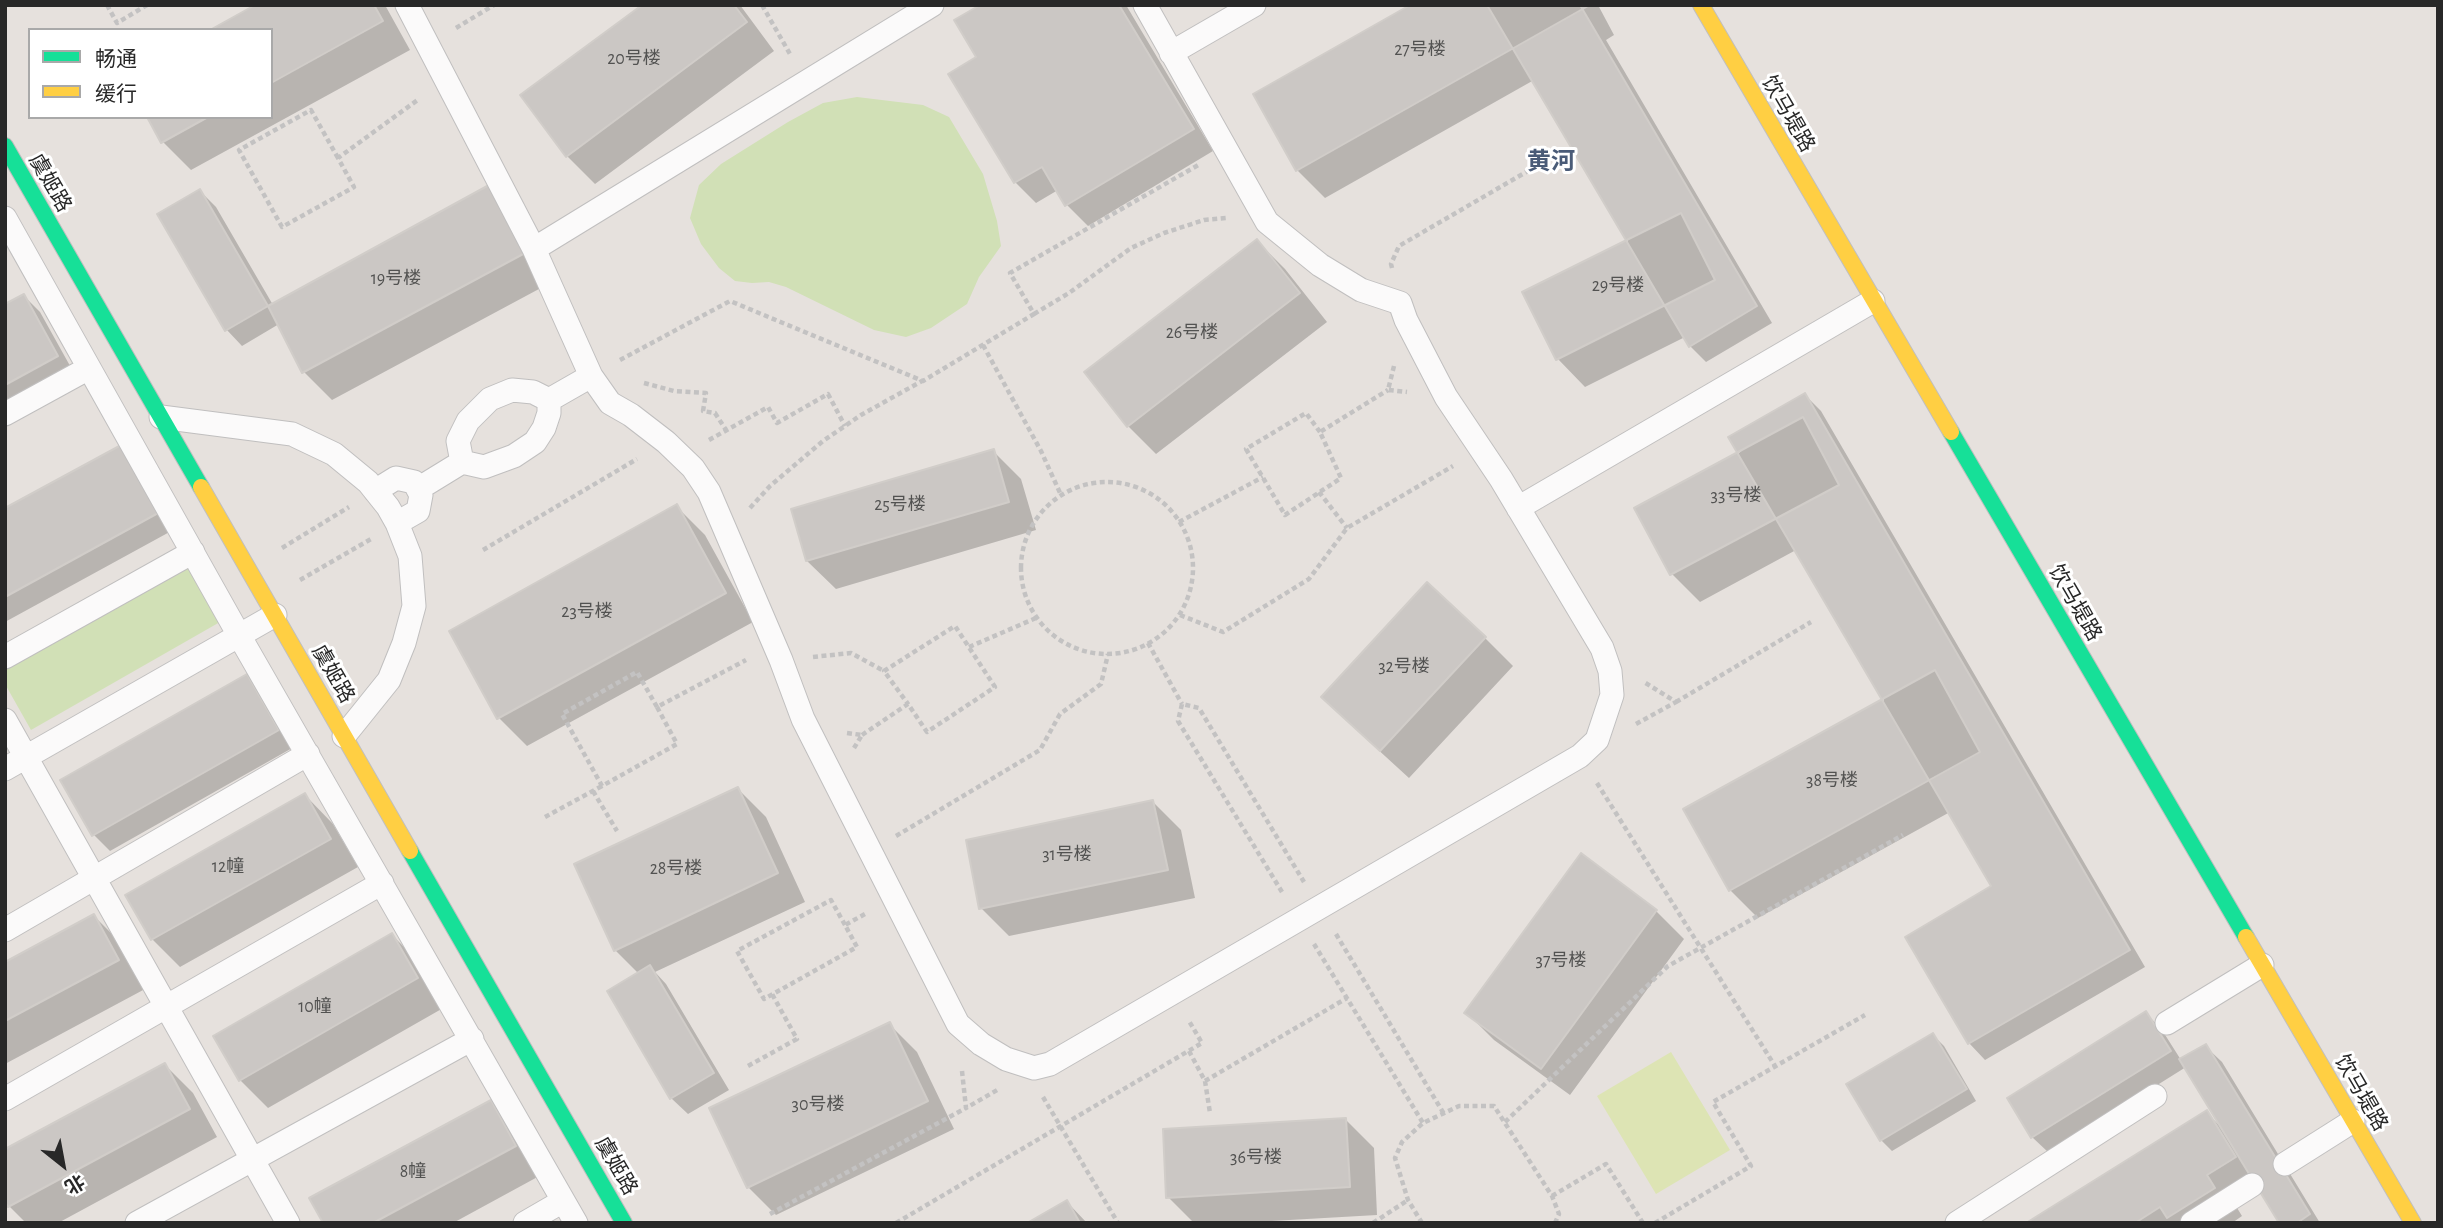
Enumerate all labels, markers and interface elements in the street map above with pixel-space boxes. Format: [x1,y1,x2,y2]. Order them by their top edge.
legend [28,28,273,119]
house number: 27号楼 [1394,39,1446,61]
house number: 20号楼 [607,48,661,70]
text: 畅通 [95,49,137,70]
street label: 饮马堤路 [1756,71,1820,157]
text: 缓行 [95,84,137,105]
district label: 黄河 [1527,148,1575,176]
street label: 虞姬路 [23,149,77,217]
house number: 19号楼 [371,268,421,290]
house number: 29号楼 [1592,275,1644,297]
house number: 26号楼 [1166,322,1218,344]
house number: 33号楼 [1711,485,1761,507]
house number: 25号楼 [874,494,926,516]
street label: 饮马堤路 [2043,560,2107,646]
house number: 23号楼 [561,601,613,623]
street label: 虞姬路 [306,640,360,708]
house number: 32号楼 [1378,656,1430,678]
house number: 38号楼 [1806,770,1858,792]
house number: 31号楼 [1042,844,1092,866]
house number: 12幢 [212,856,244,878]
house number: 28号楼 [650,858,702,880]
house number: 37号楼 [1536,950,1586,972]
house number: 10幢 [298,996,332,1018]
street label: 饮马堤路 [2329,1050,2393,1136]
house number: 30号楼 [792,1094,844,1116]
north arrow [28,1130,98,1200]
street label: 虞姬路 [589,1132,643,1200]
house number: 36号楼 [1230,1147,1282,1169]
house number: 8幢 [400,1161,426,1183]
text: 北 [61,1170,87,1196]

